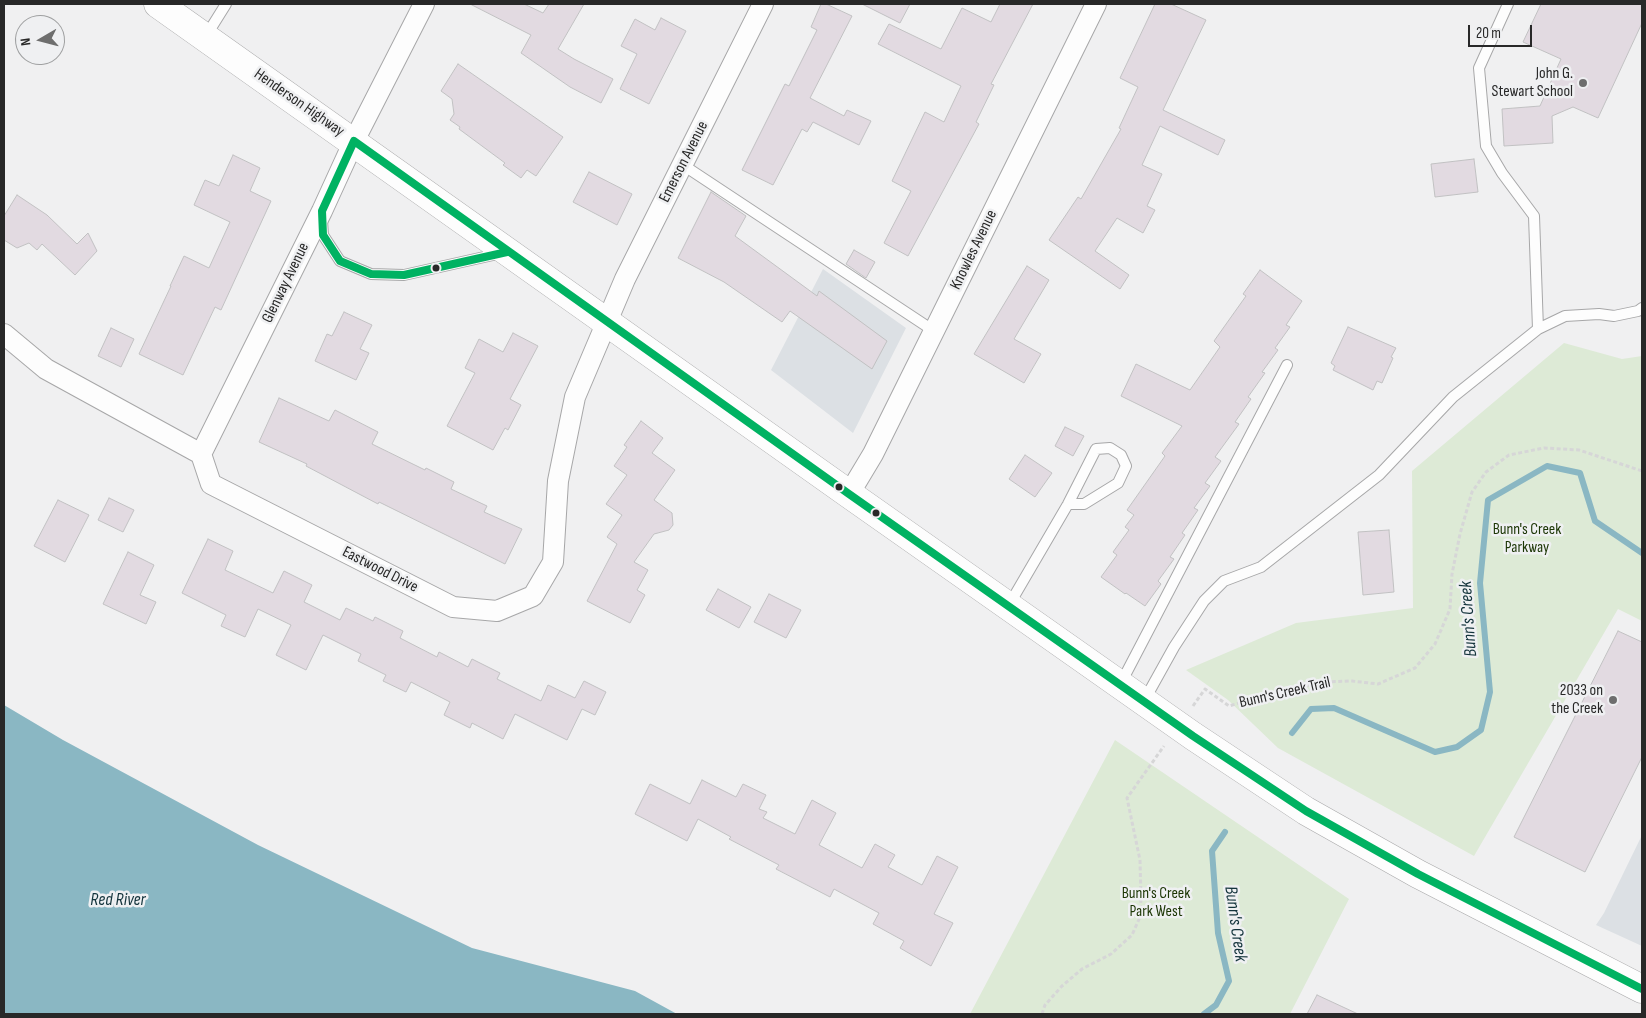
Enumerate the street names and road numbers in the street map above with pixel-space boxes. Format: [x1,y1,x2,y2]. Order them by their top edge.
street label: Henderson Highway [250,65,348,141]
street label: Emerson Avenue [655,118,713,206]
street label: Knowles Avenue [946,207,1002,293]
street label: Glenway Avenue [258,240,314,326]
street label: Eastwood Drive [339,543,421,597]
street label: Bunn's Creek Trail [1238,673,1332,713]

